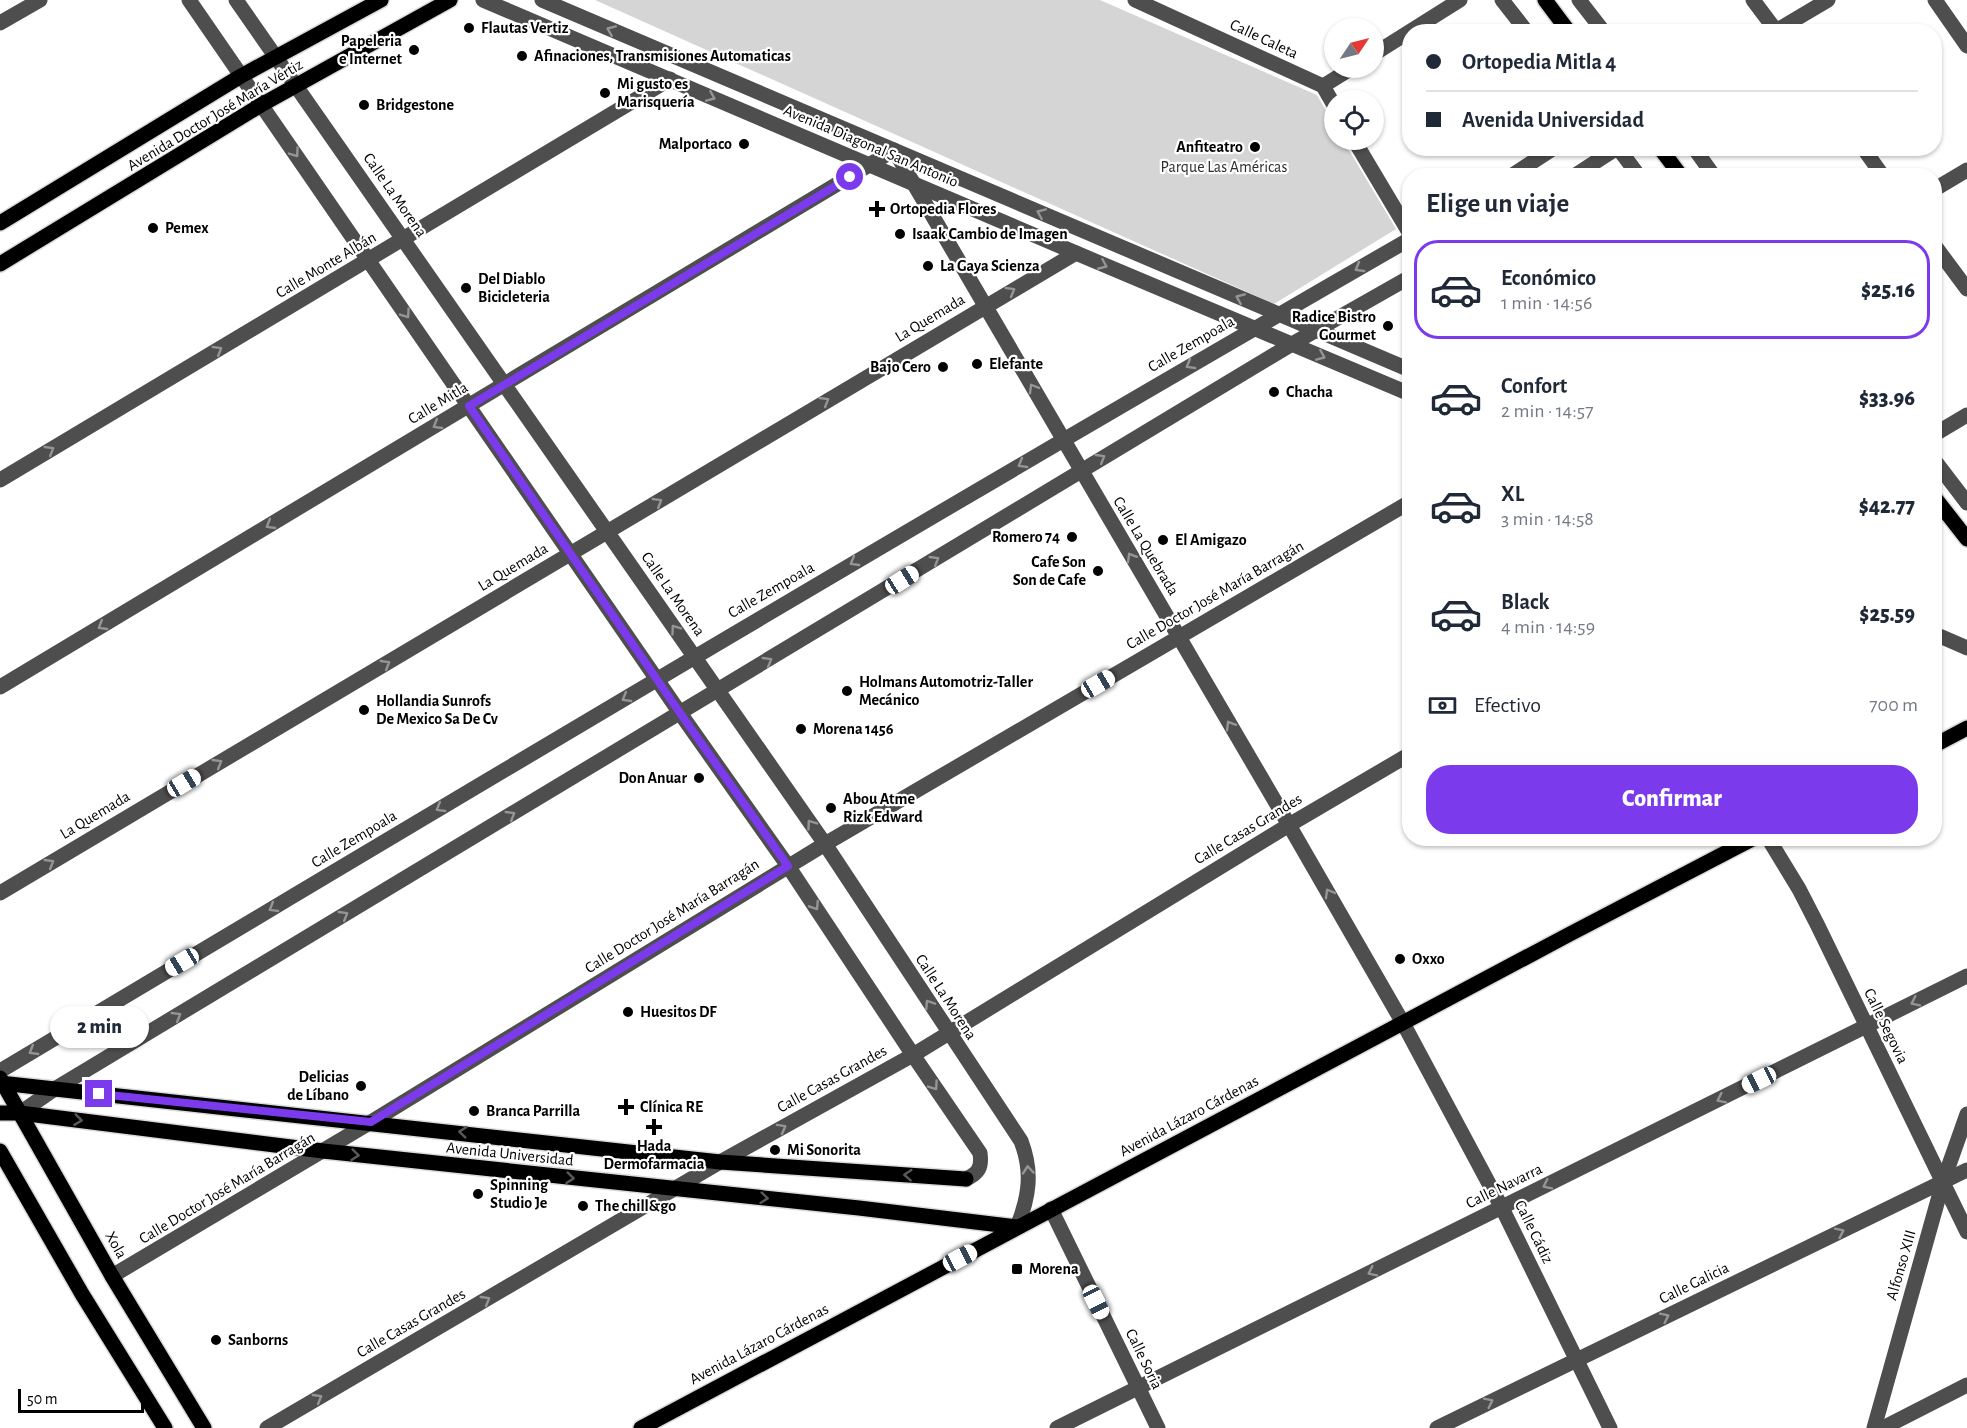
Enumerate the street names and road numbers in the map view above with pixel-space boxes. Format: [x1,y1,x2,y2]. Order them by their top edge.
street label: Calle Caleta [1227,16,1301,62]
street label: Avenida Doctor José María Vértiz [124,56,306,174]
street label: Avenida Diagonal San Antonio [781,102,961,190]
street label: Calle La Morena [360,150,430,240]
street label: Calle Monte Albán [273,229,379,301]
street label: La Quemada [892,291,968,346]
street label: Calle Zempoala [1145,313,1237,375]
street label: Calle Mitla [405,379,471,427]
street label: Calle La Quebrada [1109,494,1182,599]
street label: Calle Doctor José María Barragán [1124,538,1306,652]
street label: La Quemada [475,540,551,595]
street label: Calle La Morena [638,549,708,639]
street label: Calle Zempoala [725,559,817,621]
street label: La Quemada [57,788,133,843]
street label: Calle Casas Grandes [1191,791,1305,867]
street label: Calle Zempoala [308,807,400,871]
street label: Calle Doctor José María Barragán [582,856,762,976]
street label: Calle La Morena [912,951,980,1043]
street label: Calle Segovia [1861,986,1911,1066]
street label: Calle Casas Grandes [775,1042,890,1116]
street label: Avenida Lázaro Cárdenas [1117,1073,1261,1159]
street label: Calle Doctor José María Barragán [136,1129,318,1247]
street label: Avenida Universidad [446,1139,574,1169]
street label: Calle Navarra [1463,1161,1545,1211]
street label: Calle Cádiz [1512,1198,1556,1266]
street label: Alfonso XIII [1883,1228,1919,1302]
street label: Xola [102,1229,130,1261]
street label: Calle Galicia [1656,1259,1732,1307]
street label: Calle Casas Grandes [354,1285,468,1361]
street label: Avenida Lázaro Cárdenas [687,1301,831,1387]
street label: Calle Soria [1123,1326,1165,1392]

